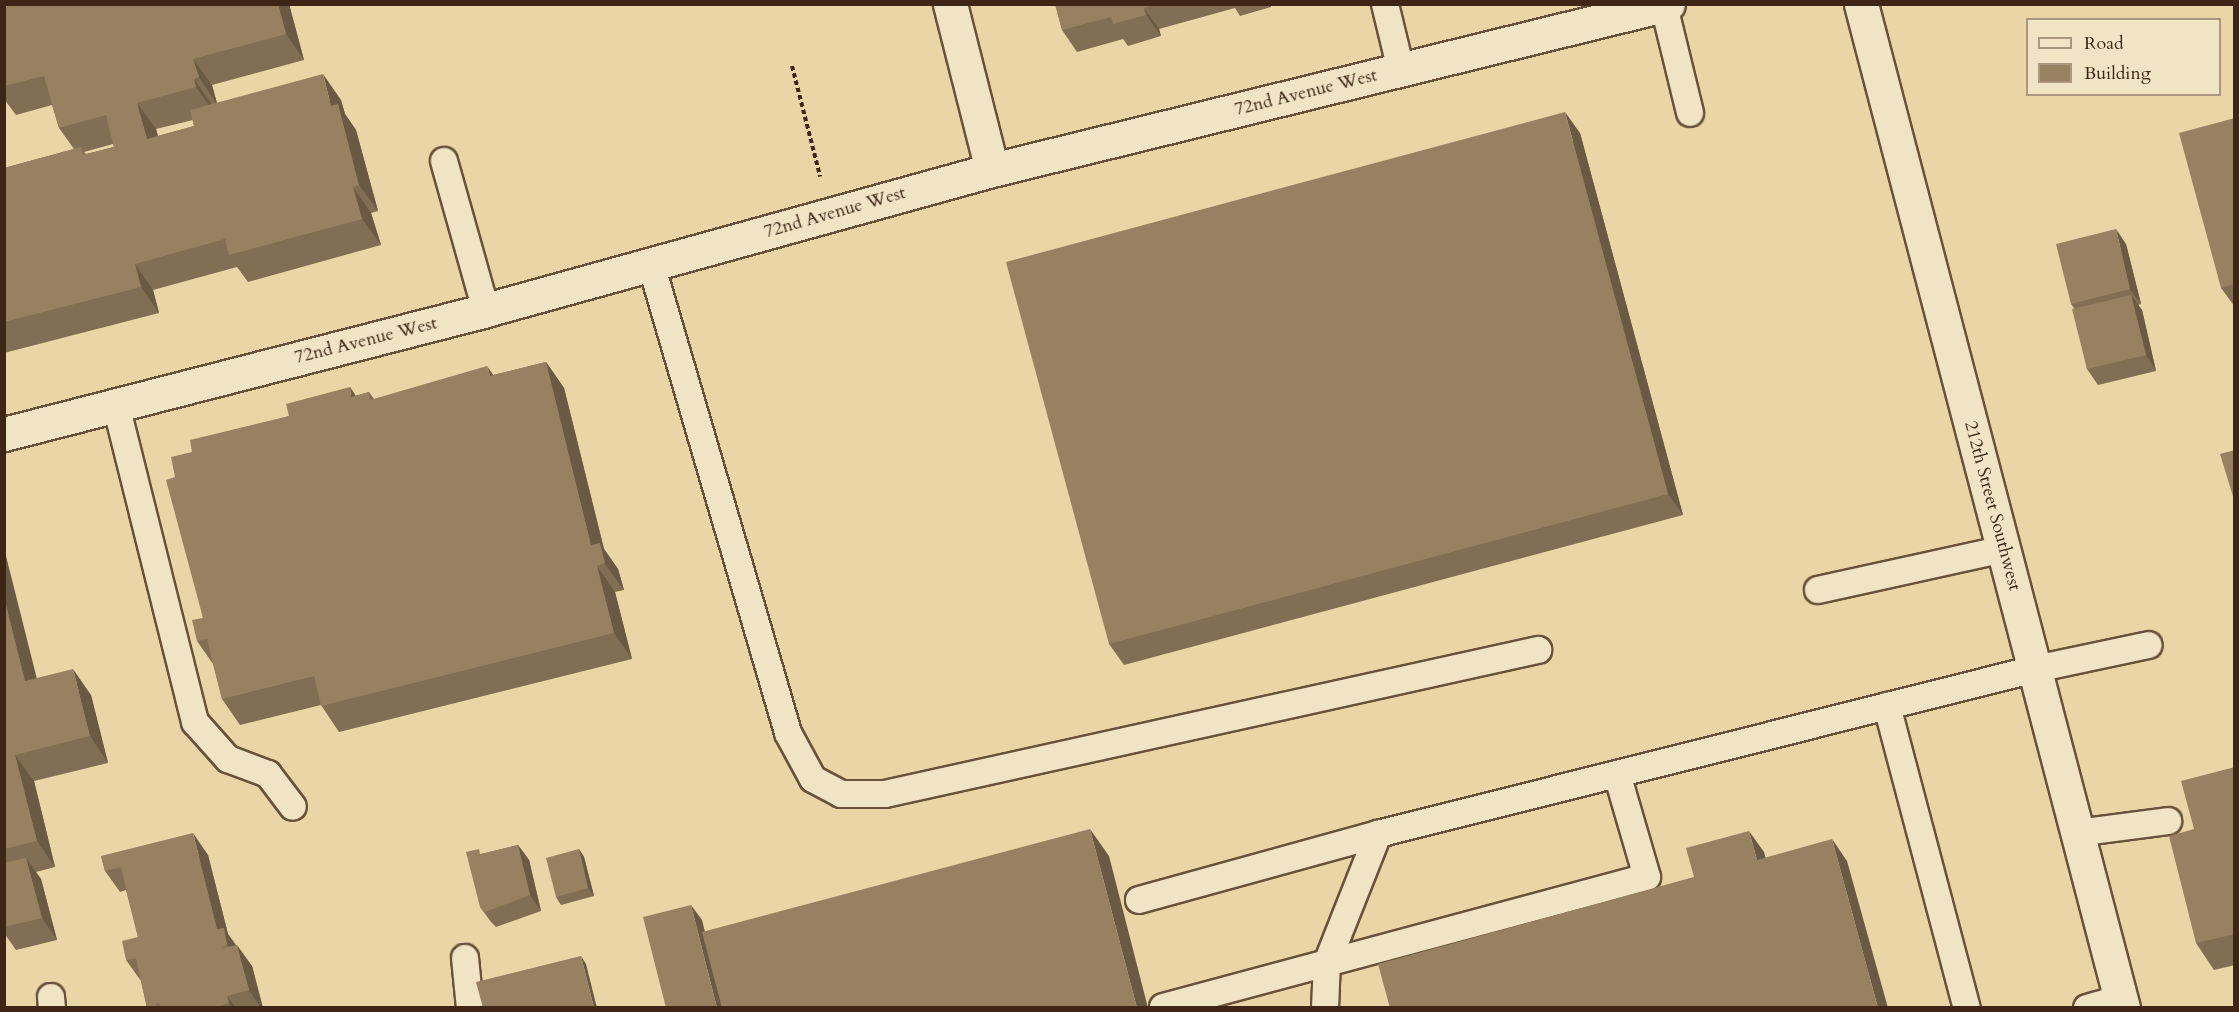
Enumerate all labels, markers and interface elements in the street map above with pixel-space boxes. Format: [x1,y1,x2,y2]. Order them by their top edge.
legend [2026,18,2221,96]
text: Road [2084,31,2124,56]
text: Building [2084,61,2151,86]
street label: 72nd Avenue West [1233,65,1379,121]
street label: 72nd Avenue West [762,182,908,244]
street label: 72nd Avenue West [293,313,439,369]
street label: 212th Street Southwest [1959,419,2025,593]

